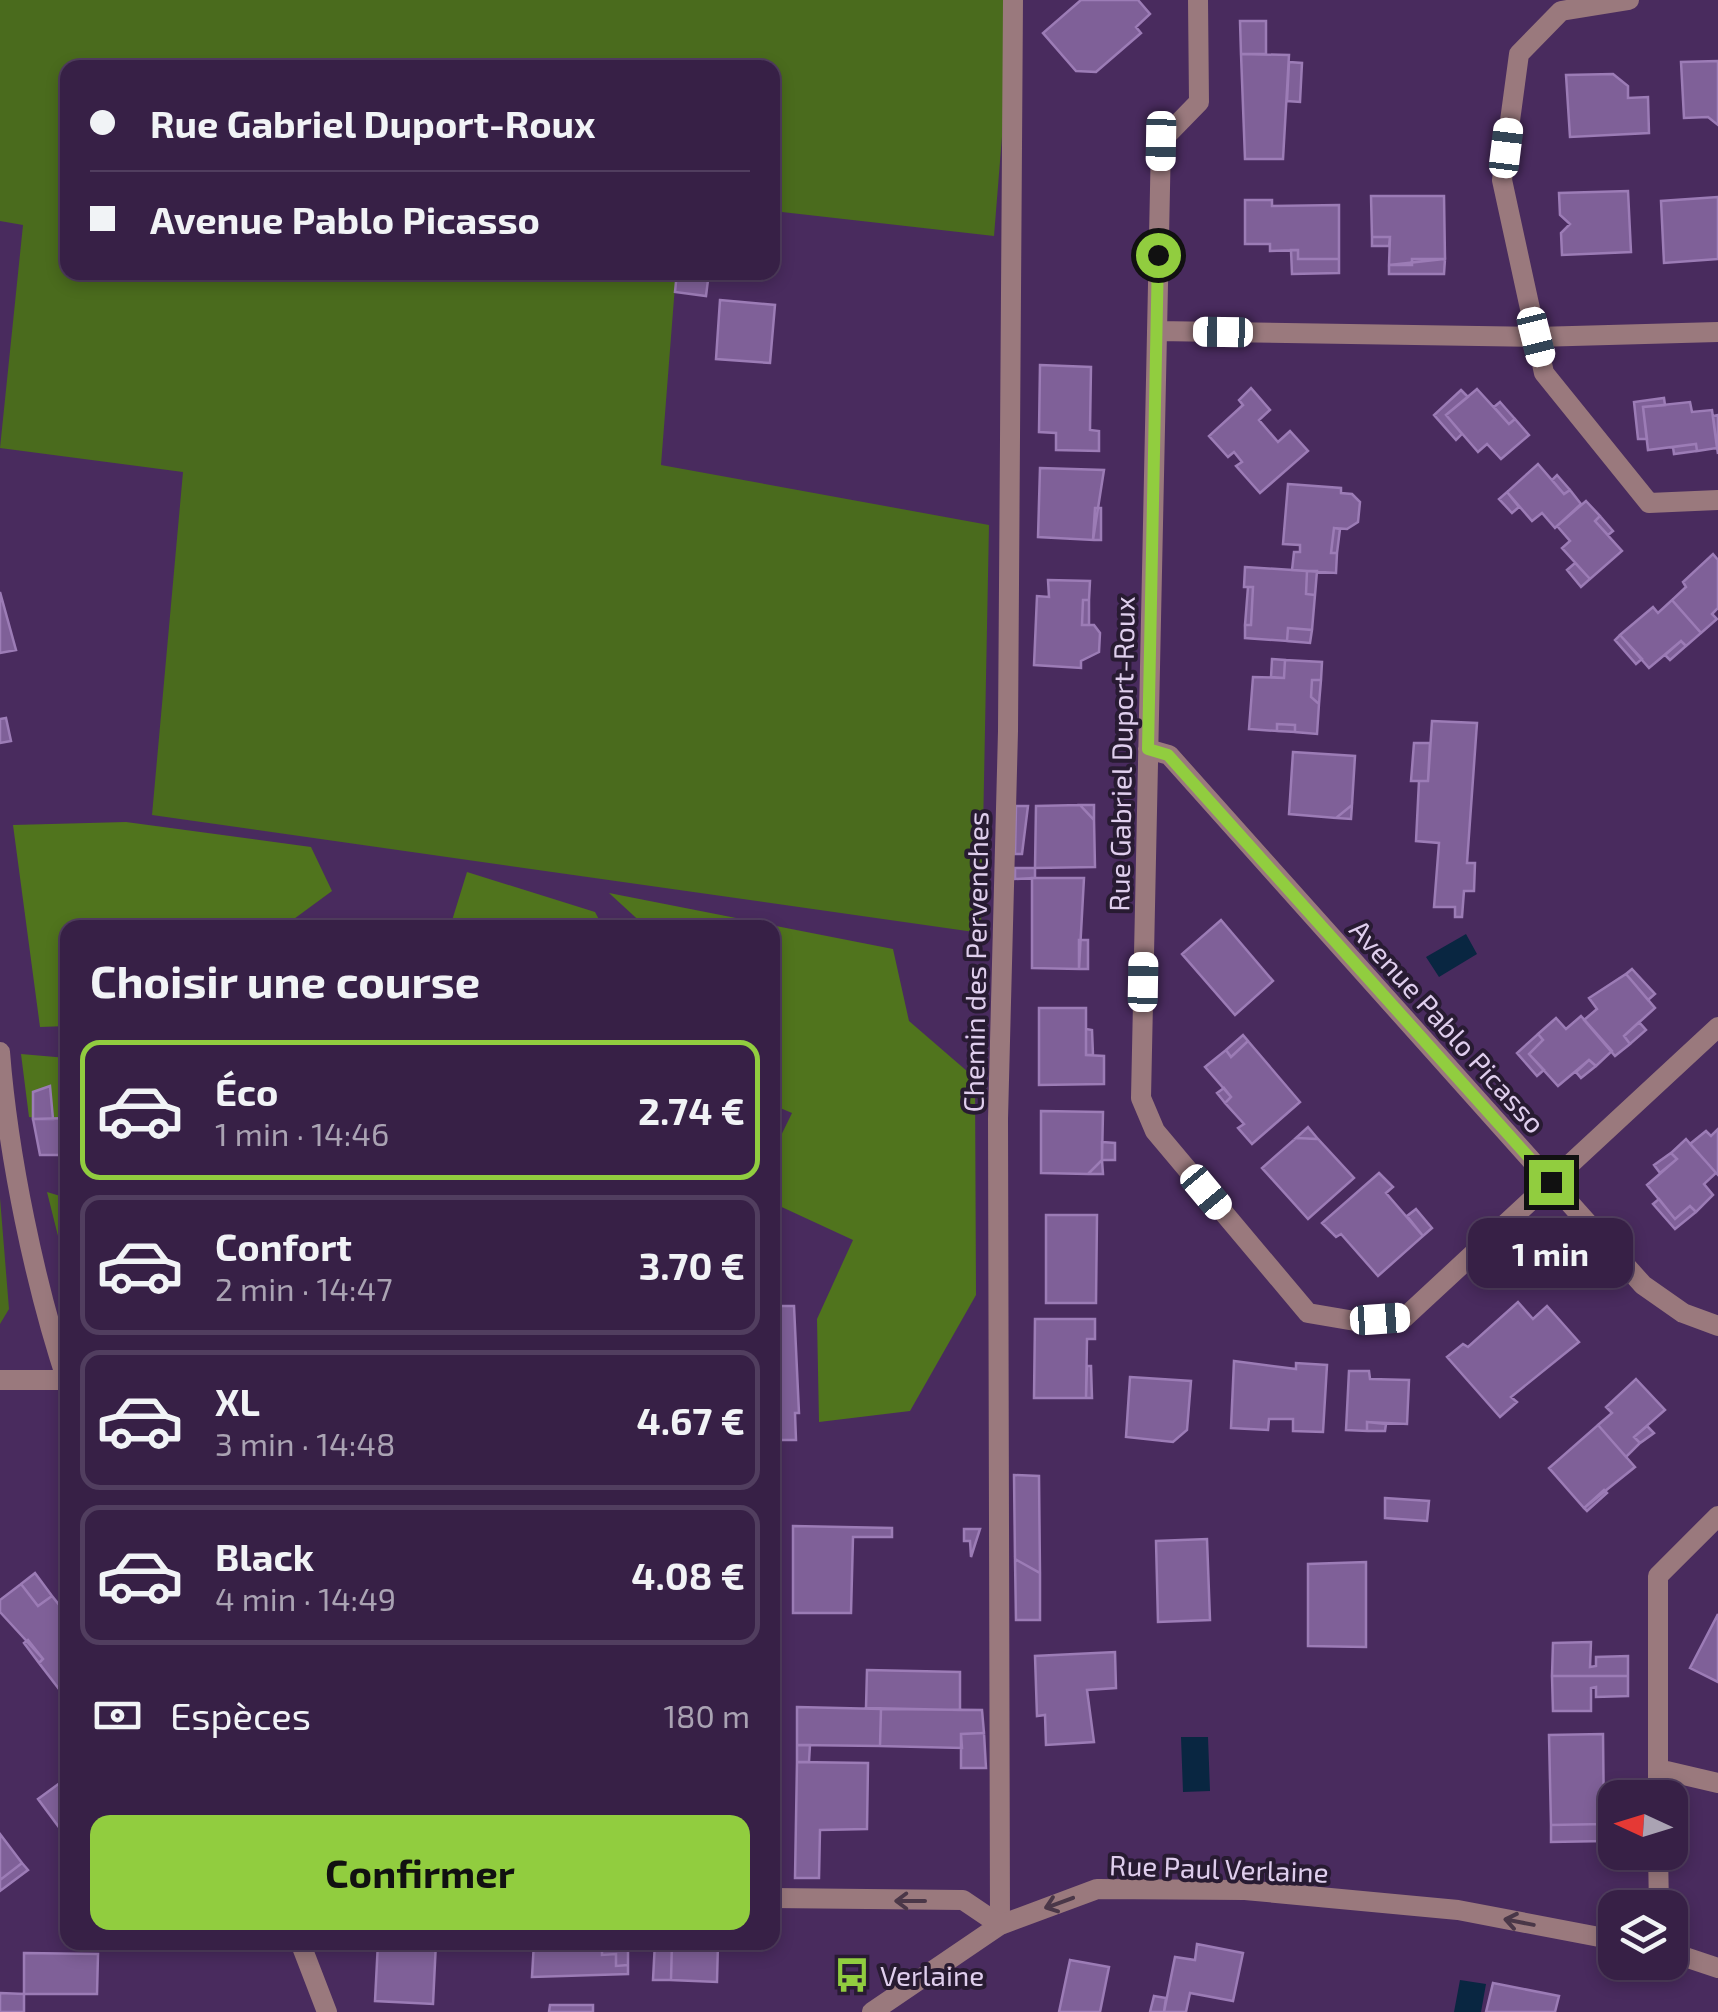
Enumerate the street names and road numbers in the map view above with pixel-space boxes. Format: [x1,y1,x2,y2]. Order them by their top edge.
street label: Rue Gabriel Duport-Roux [1101,596,1141,912]
street label: Chemin des Pervenches [955,811,995,1113]
street label: Avenue Pablo Picasso [1343,912,1553,1140]
street label: Rue Paul Verlaine [1109,1847,1329,1889]

